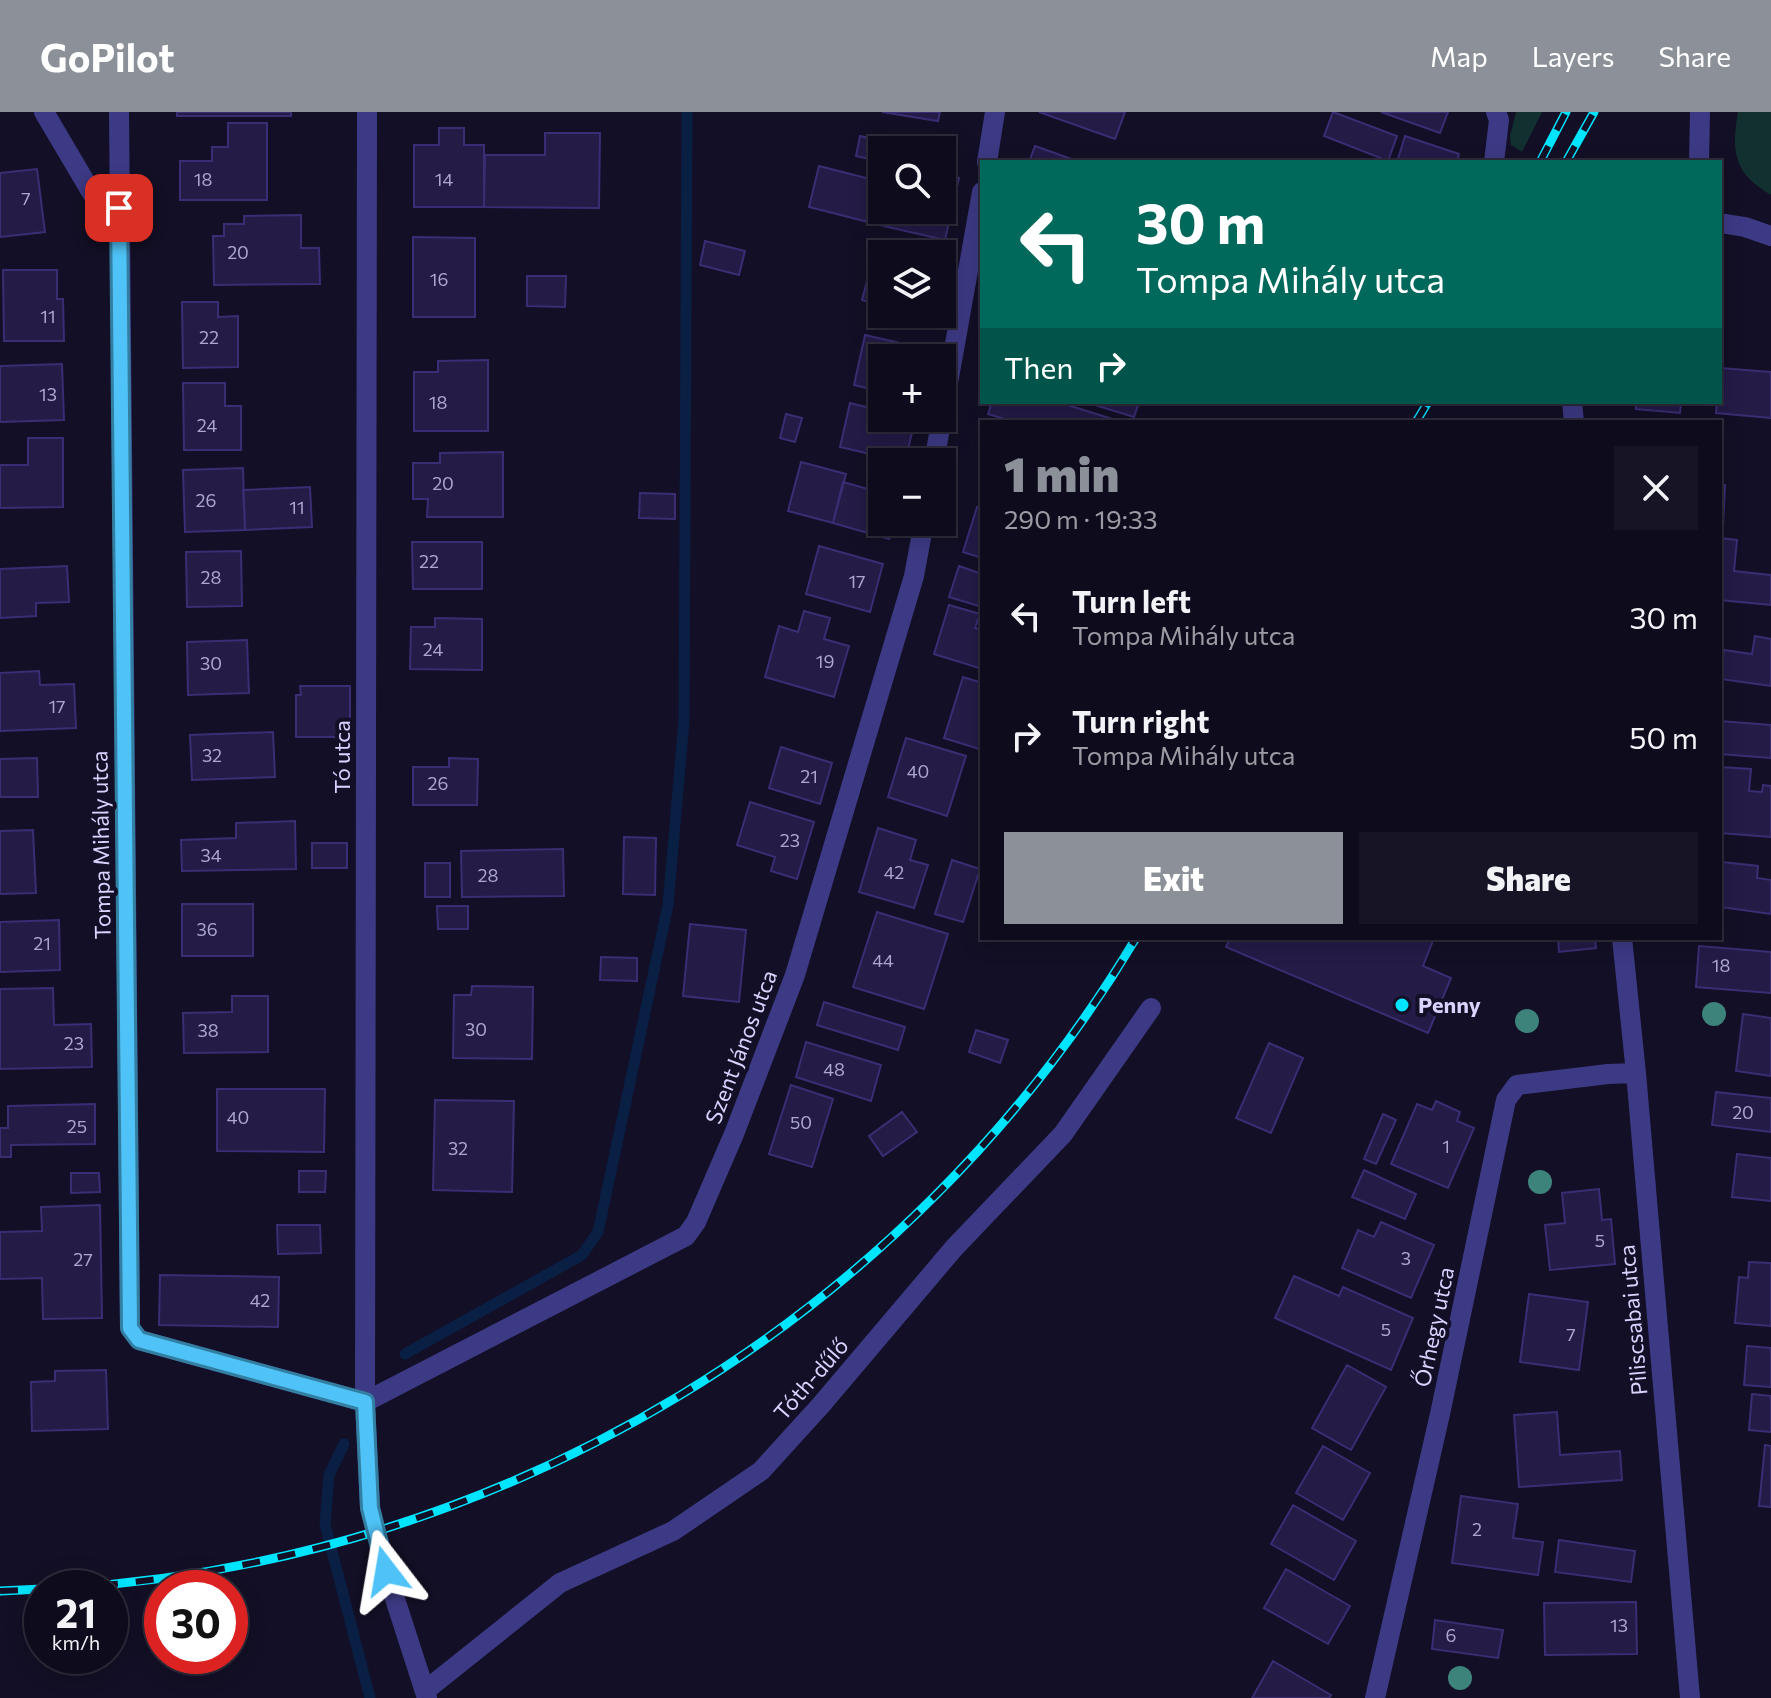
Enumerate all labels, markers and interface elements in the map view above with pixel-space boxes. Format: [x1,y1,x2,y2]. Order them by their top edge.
text: GoPilot [40,33,175,80]
text: Map [1430,39,1488,73]
text: Layers [1532,39,1614,73]
text: Share [1658,39,1731,73]
map controls [868,136,956,536]
button: search [868,136,956,224]
house number: 18 [194,168,212,190]
house number: 14 [435,168,453,190]
pin [85,174,153,242]
icon: arrive [97,186,141,230]
house number: 7 [21,187,31,209]
text: 30 m [1136,187,1265,256]
icon: left [1004,192,1108,296]
button: layers [868,240,956,328]
house number: 20 [227,241,249,263]
text: Tompa Mihály utca [1136,256,1445,300]
house number: 16 [430,268,448,290]
house number: 11 [40,305,56,327]
house number: 22 [199,326,219,348]
button: + [868,344,956,432]
icon: right [1089,344,1133,388]
text: Then [1004,348,1073,385]
house number: 13 [39,383,57,405]
house number: 18 [429,391,447,413]
house number: 24 [197,414,217,436]
text: 1 min [1004,443,1119,502]
button: close [1614,446,1698,530]
button: − [868,448,956,536]
house number: 20 [432,472,454,494]
house number: 26 [196,489,216,511]
house number: 11 [289,496,305,518]
text: 290 m · 19:33 [1004,503,1157,534]
house number: 22 [419,550,439,572]
house number: 28 [201,566,222,588]
house number: 17 [848,570,866,592]
text: Turn left [1072,582,1191,619]
icon: left [1004,594,1048,638]
text: 30 m [1629,598,1698,635]
text: Tompa Mihály utca [1072,619,1295,650]
house number: 24 [423,638,443,660]
house number: 19 [816,650,834,672]
house number: 30 [200,652,222,674]
house number: 17 [48,695,66,717]
text: Turn right [1072,702,1209,739]
icon: right [1004,714,1048,758]
text: 50 m [1629,718,1698,755]
street label: Tó utca [328,720,355,794]
text: Tompa Mihály utca [1072,739,1295,770]
house number: 32 [202,744,222,766]
street label: Tompa Mihály utca [85,750,116,940]
house number: 40 [907,760,929,782]
house number: 21 [800,765,818,787]
house number: 26 [428,772,448,794]
house number: 23 [780,829,800,851]
button: Exit [1004,832,1343,924]
button: Share [1359,832,1698,924]
house number: 34 [200,844,222,866]
house number: 42 [884,861,904,883]
house number: 28 [478,864,499,886]
house number: 36 [196,918,218,940]
house number: 21 [33,932,51,954]
house number: 44 [872,949,894,971]
house number: 18 [1712,954,1730,976]
street label: Szent János utca [699,966,782,1127]
place label: Penny [1418,991,1481,1018]
marker: Penny [1393,996,1411,1014]
house number: 30 [465,1018,487,1040]
house number: 38 [197,1019,219,1041]
house number: 23 [64,1032,84,1054]
house number: 48 [823,1058,845,1080]
house number: 20 [1732,1101,1754,1123]
house number: 40 [227,1106,249,1128]
house number: 50 [790,1111,812,1133]
house number: 25 [67,1115,87,1137]
house number: 1 [1442,1135,1450,1157]
house number: 32 [448,1137,468,1159]
house number: 5 [1595,1229,1605,1251]
street label: Piliscsabai utca [1612,1244,1653,1396]
house number: 3 [1401,1247,1411,1269]
house number: 27 [73,1248,93,1270]
street label: Őrhegy utca [1408,1264,1459,1389]
house number: 42 [250,1289,270,1311]
house number: 5 [1381,1318,1391,1340]
house number: 7 [1566,1323,1576,1345]
street label: Tóth-dűlő [768,1332,854,1425]
house number: 2 [1472,1518,1482,1540]
position arrow [344,1529,428,1613]
speed limit sign: 30 [144,1570,248,1674]
text: 21 [56,1587,96,1636]
house number: 13 [1610,1614,1628,1636]
house number: 6 [1446,1624,1456,1646]
text: km/h [52,1630,100,1654]

